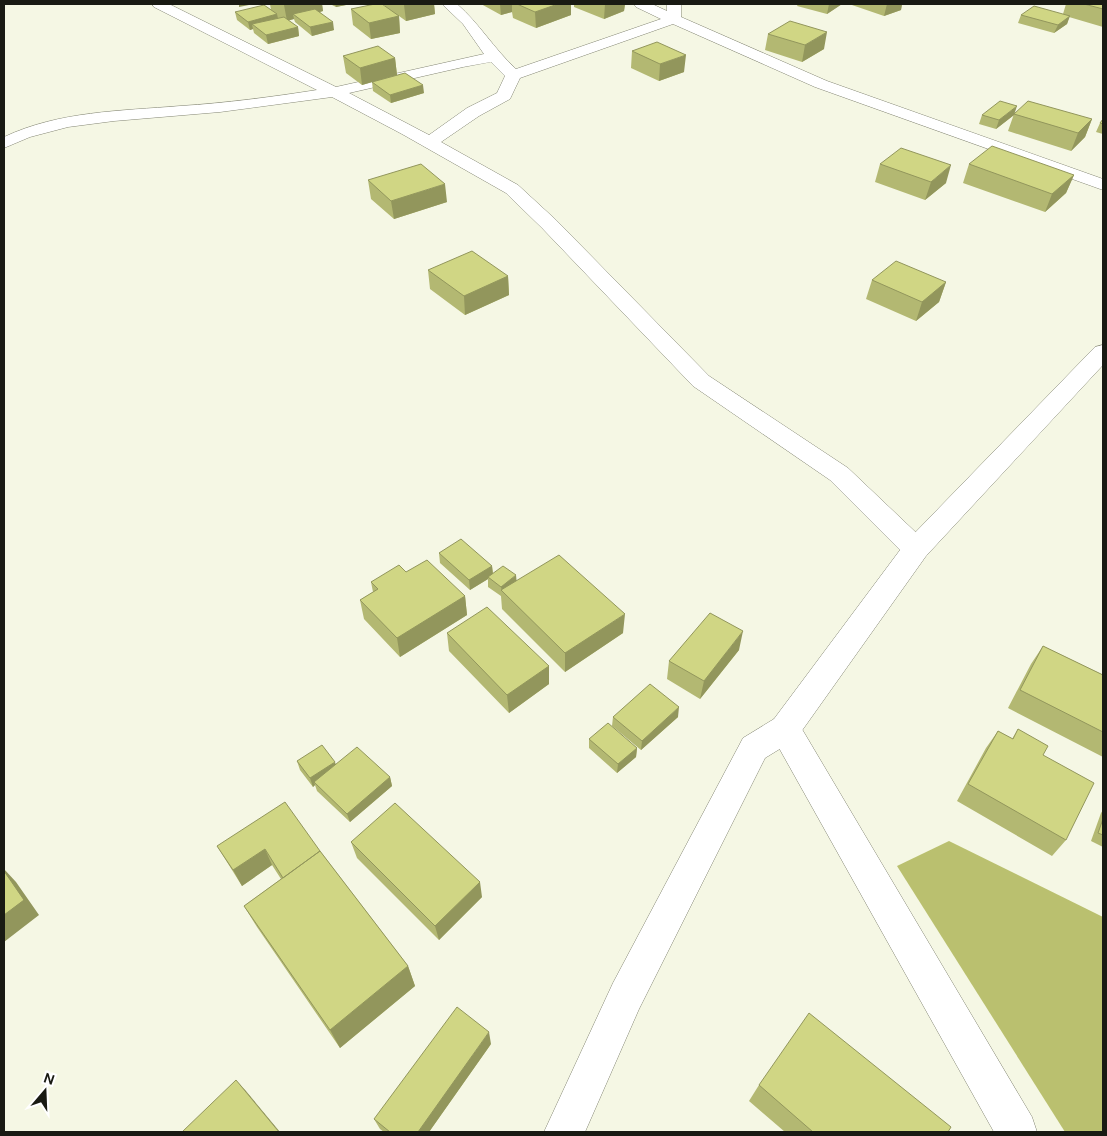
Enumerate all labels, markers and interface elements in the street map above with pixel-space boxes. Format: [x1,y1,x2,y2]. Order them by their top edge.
north arrow [20,1066,70,1116]
text: N [41,1069,57,1089]

